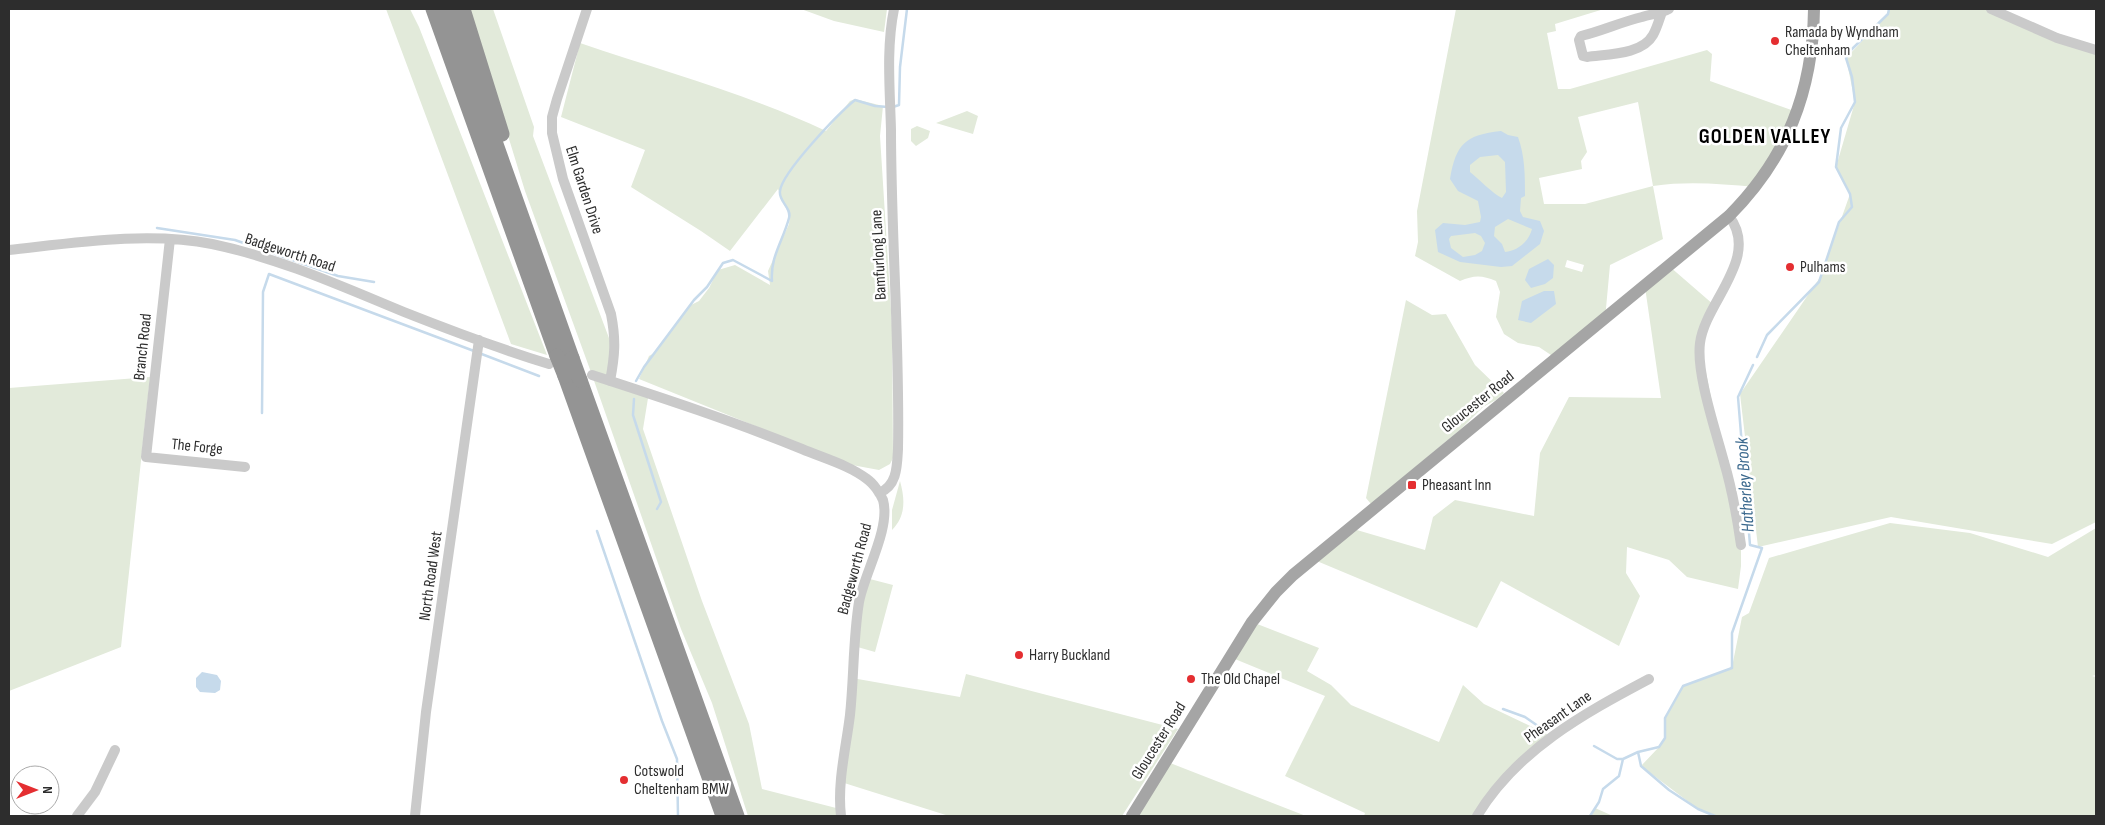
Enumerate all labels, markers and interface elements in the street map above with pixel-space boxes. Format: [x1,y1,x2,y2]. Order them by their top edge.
place label: Ramada by Wyndham Cheltenham [1785,23,1899,60]
marker: Ramada by Wyndham Cheltenham [1769,35,1781,47]
district label: GOLDEN VALLEY [1699,124,1831,149]
street label: Elm Garden Drive [561,144,607,236]
street label: Bamfurlong Lane [867,209,891,301]
street label: Badgeworth Road [242,229,338,277]
place label: Pulhams [1800,258,1846,277]
marker: Pulhams [1784,261,1796,273]
street label: Branch Road [130,313,156,381]
street label: Gloucester Road [1438,367,1518,437]
street label: The Forge [170,435,224,459]
water label: Hatherley Brook [1731,436,1759,533]
place label: Pheasant Inn [1422,476,1491,495]
marker: Pheasant Inn [1406,479,1418,491]
street label: Badgeworth Road [834,521,876,617]
street label: North Road West [415,530,447,622]
place label: Harry Buckland [1029,646,1110,665]
marker: Harry Buckland [1013,649,1025,661]
place label: The Old Chapel [1201,670,1280,689]
marker: The Old Chapel [1185,673,1197,685]
street label: Pheasant Lane [1521,687,1595,747]
street label: Gloucester Road [1128,699,1190,783]
place label: Cotswold Cheltenham BMW [634,762,729,799]
north arrow [10,765,60,815]
marker: Cotswold Cheltenham BMW [618,774,630,786]
text: N [39,786,56,794]

